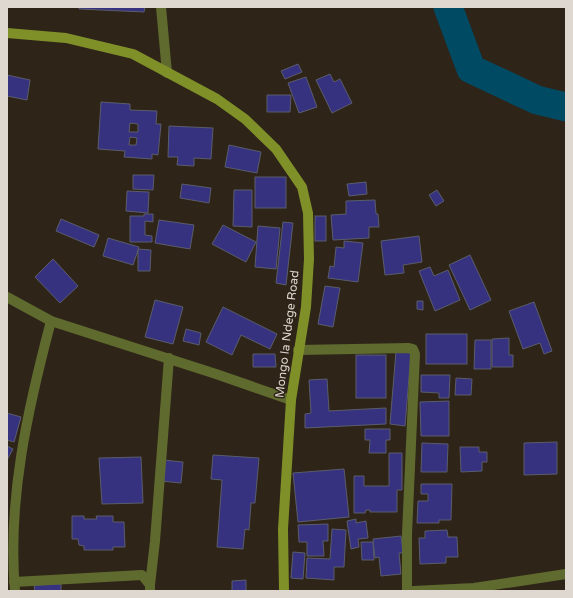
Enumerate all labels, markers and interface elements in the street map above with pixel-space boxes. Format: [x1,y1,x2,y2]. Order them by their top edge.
street label: Mongo la Ndege Road [272,269,302,399]

